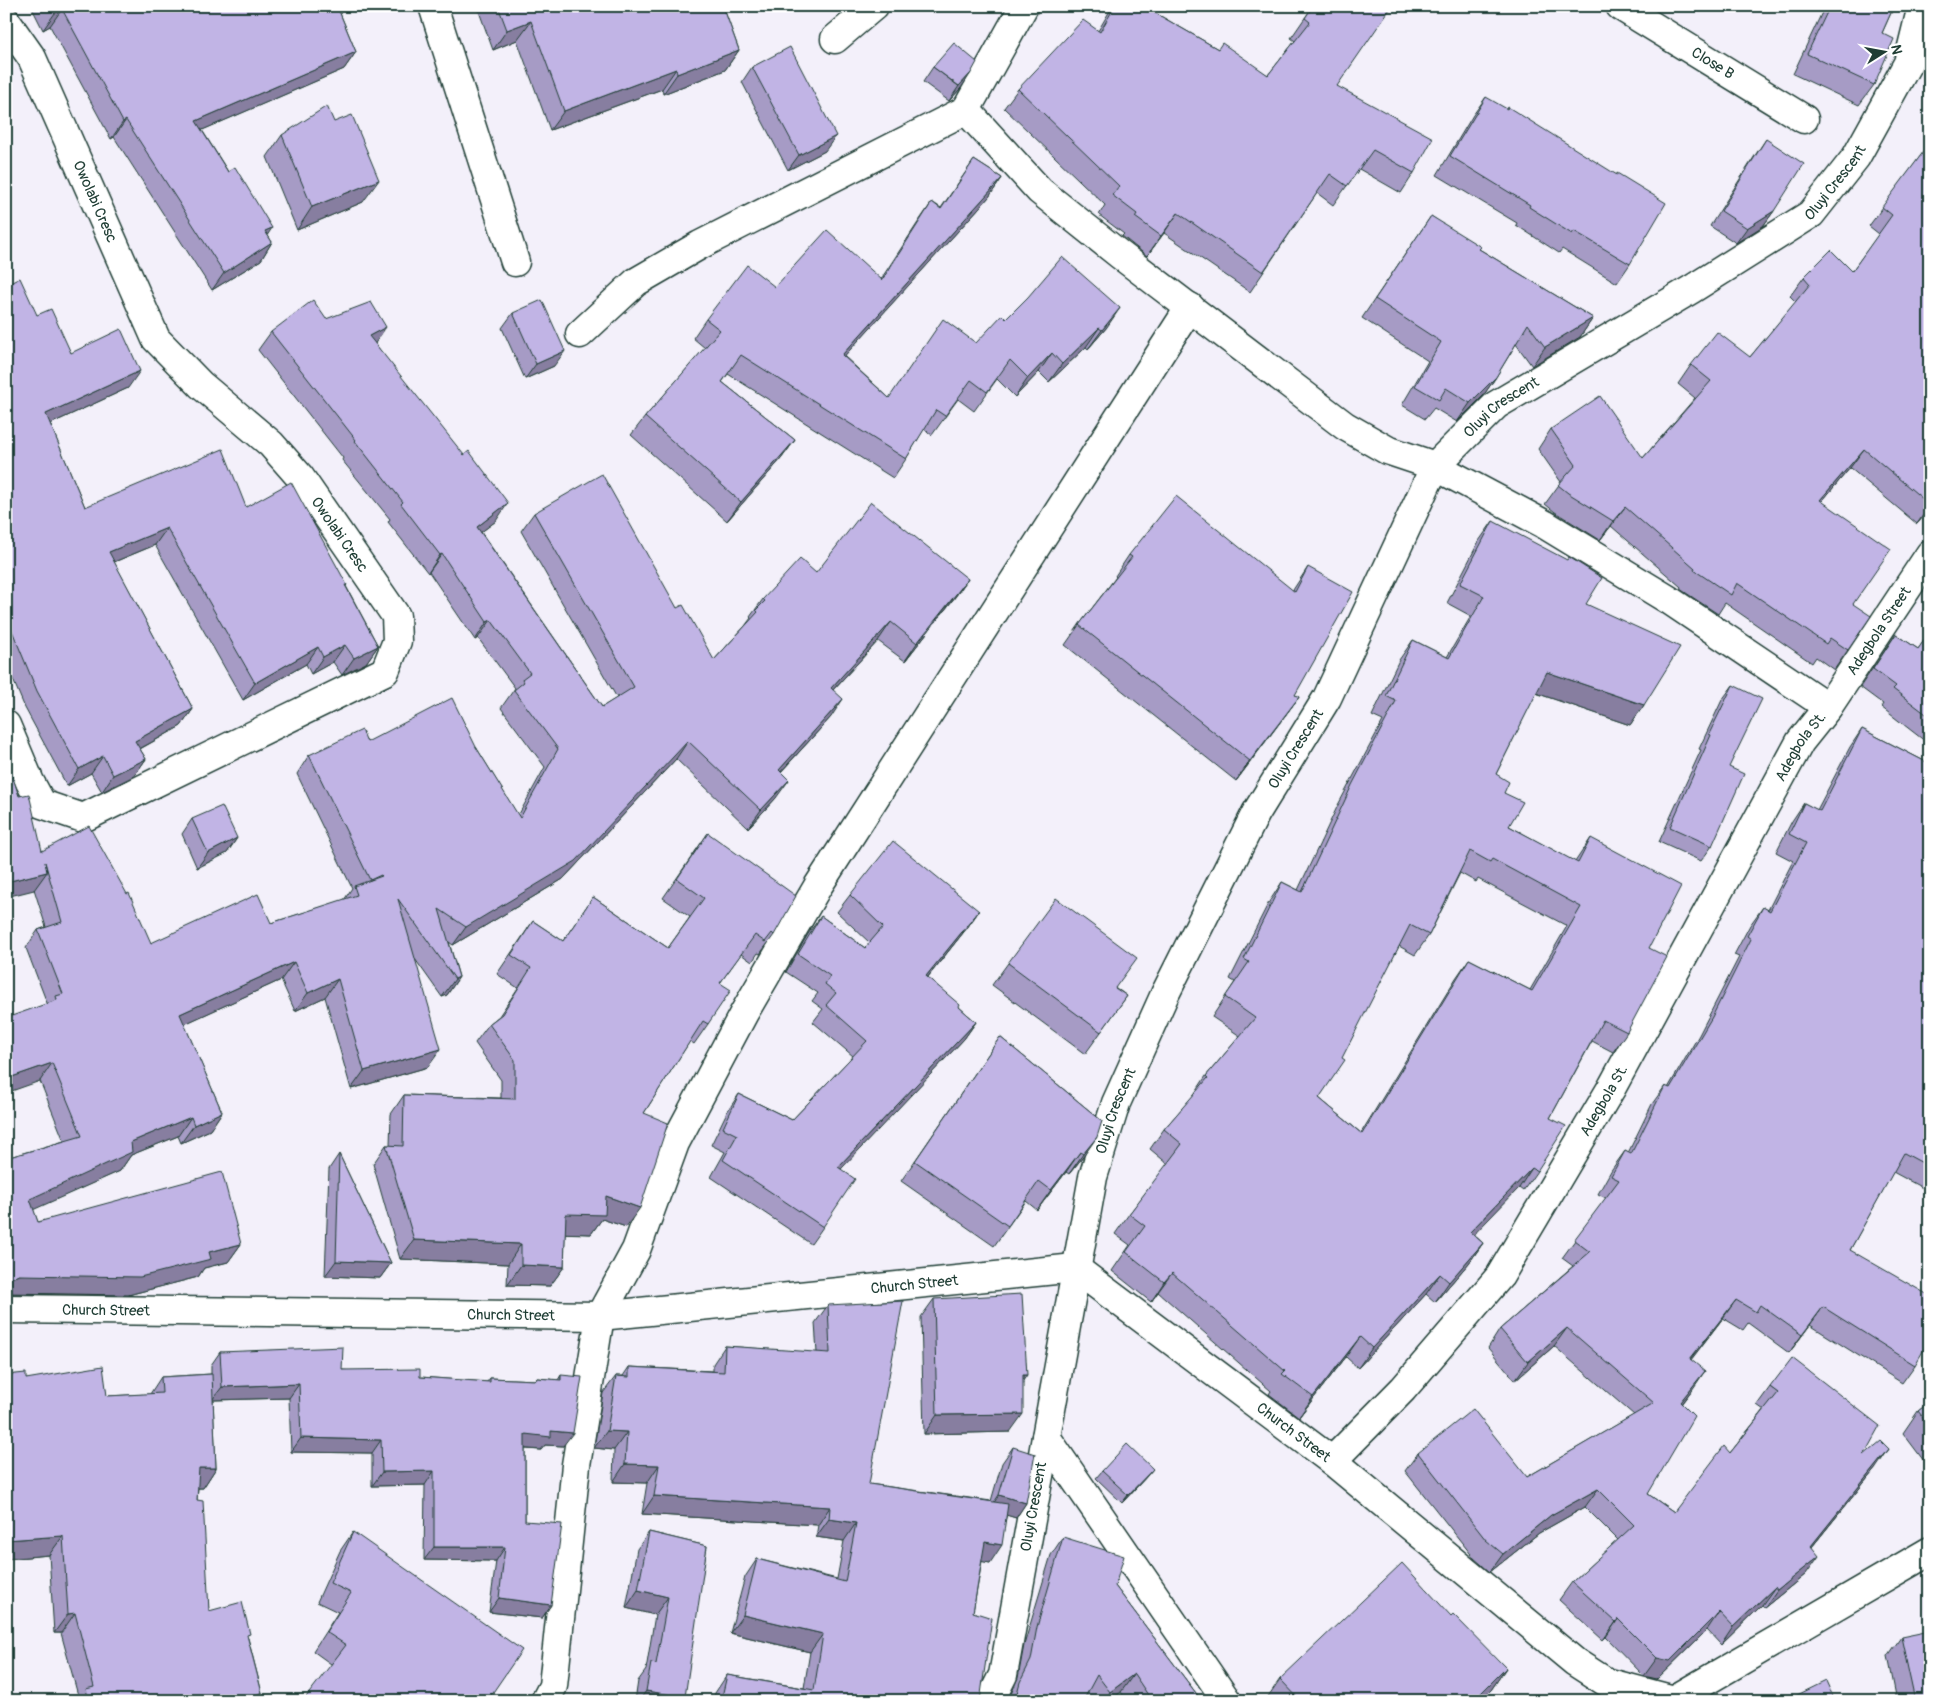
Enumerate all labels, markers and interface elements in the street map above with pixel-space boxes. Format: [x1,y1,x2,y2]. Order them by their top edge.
north arrow [1858,28,1908,78]
street label: Close B [1688,43,1738,84]
text: N [1887,43,1906,56]
street label: Oluyi Crescent [1801,141,1871,226]
street label: Owolabi Cresc [68,158,121,246]
street label: Oluyi Crescent [1460,372,1543,442]
street label: Owolabi Cresc [307,493,372,577]
street label: Adegbola Street [1843,583,1916,679]
street label: Oluyi Crescent [1264,705,1328,793]
street label: Adegbola St. [1771,708,1830,785]
street label: Adegbola St. [1576,1062,1632,1140]
street label: Oluyi Crescent [1092,1064,1141,1157]
street label: Church Street [870,1271,960,1299]
street label: Church Street [62,1301,151,1321]
street label: Church Street [467,1305,556,1325]
street label: Church Street [1253,1399,1335,1467]
street label: Oluyi Crescent [1016,1460,1051,1553]

